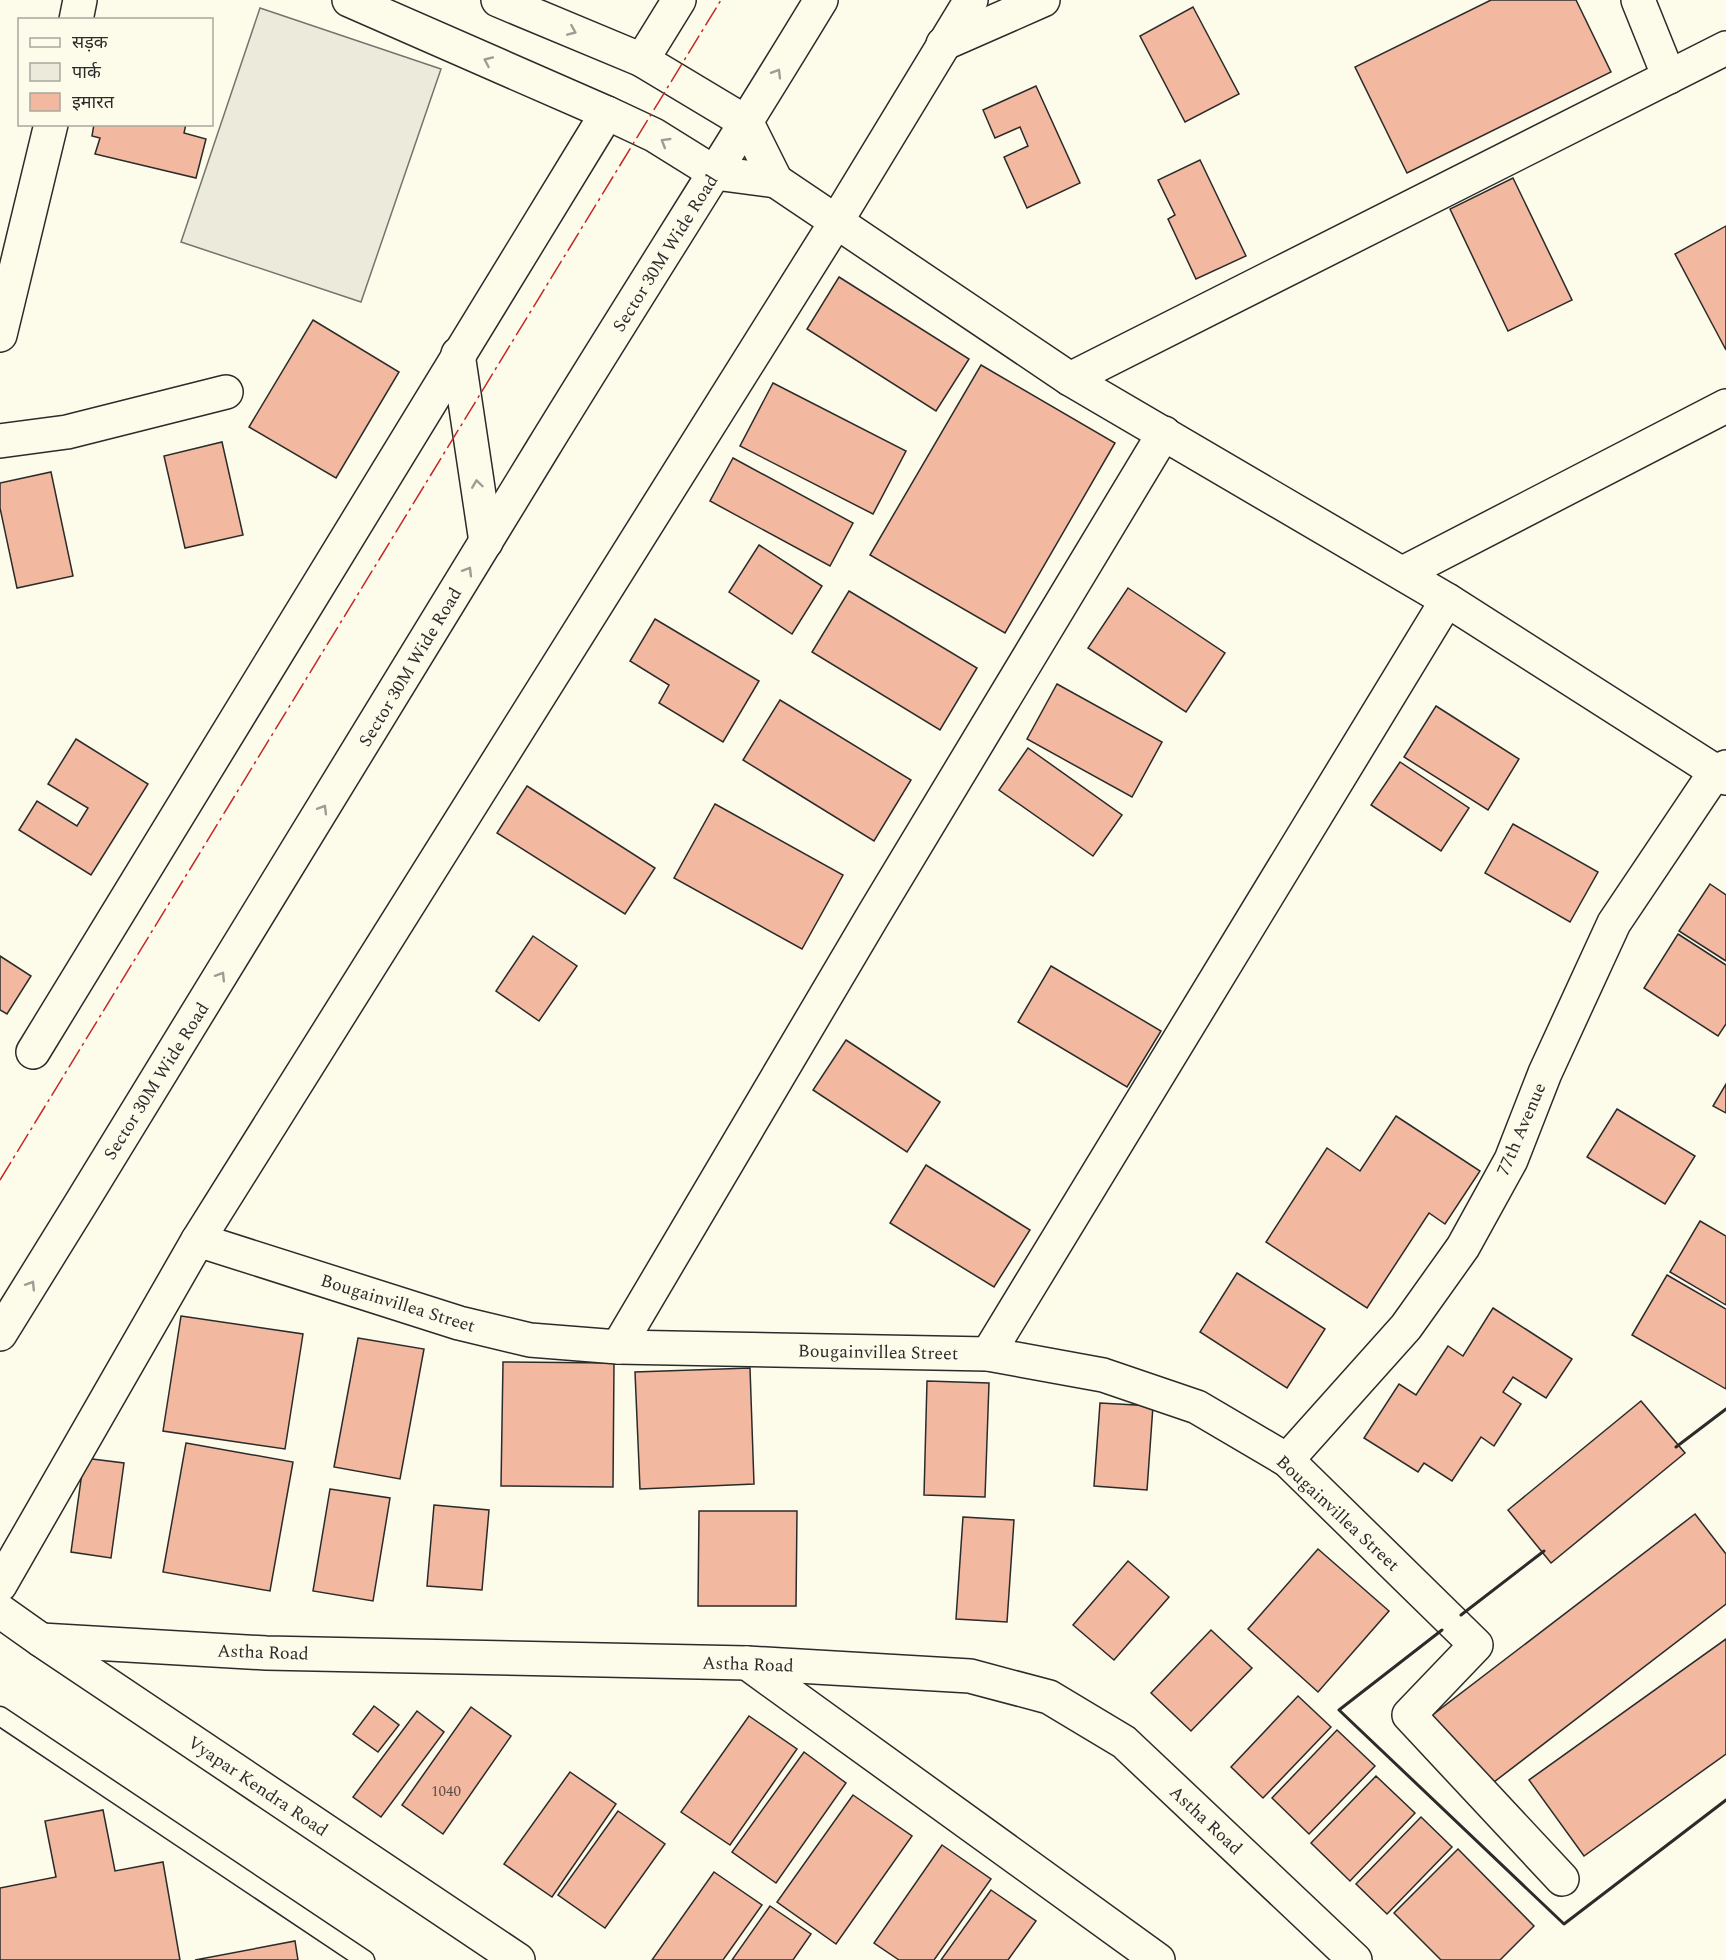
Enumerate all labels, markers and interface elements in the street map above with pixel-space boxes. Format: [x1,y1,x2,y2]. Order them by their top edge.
legend [18,18,213,126]
one-way arrow [565,24,576,36]
text: सड़क [72,29,109,56]
one-way arrow [483,56,494,68]
text: पार्क [72,59,102,86]
one-way arrow [770,69,782,79]
text: इमारत [72,89,115,116]
one-way arrow [661,138,671,150]
street label: Sector 30M Wide Road [606,169,725,337]
one-way arrow [472,479,484,488]
one-way arrow [461,567,473,577]
street label: Sector 30M Wide Road [352,582,469,752]
one-way arrow [316,805,328,815]
one-way arrow [214,972,226,982]
street label: Sector 30M Wide Road [97,997,216,1165]
street label: 77th Avenue [1490,1078,1553,1180]
street label: Bougainvillea Street [317,1267,479,1340]
one-way arrow [23,1281,35,1291]
street label: Bougainvillea Street [798,1338,958,1367]
street label: Bougainvillea Street [1270,1449,1406,1578]
street label: Astha Road [217,1637,309,1668]
street label: Astha Road [702,1649,794,1680]
street label: Vyapar Kendra Road [182,1729,333,1844]
street label: Astha Road [1163,1779,1248,1861]
house number: 1040 [431,1780,461,1803]

